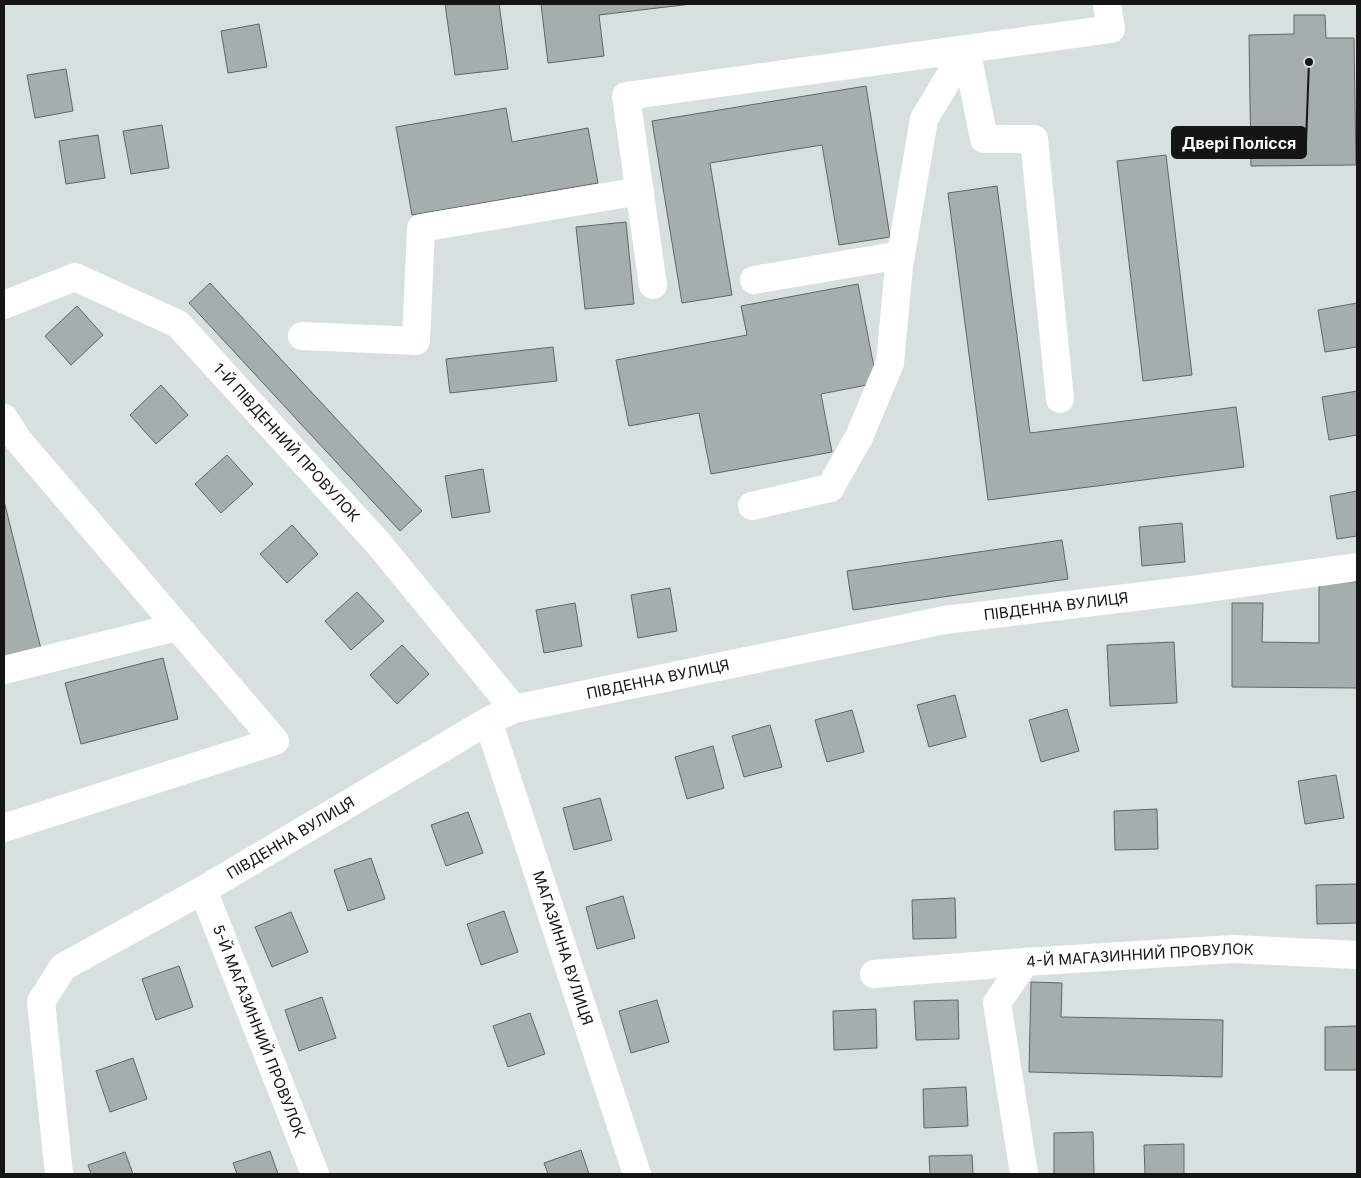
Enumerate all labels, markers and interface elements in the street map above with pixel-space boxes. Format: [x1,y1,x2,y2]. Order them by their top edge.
callout: Двері Полісся [1172,127,1306,158]
text: Двері Полісся [1182,133,1296,153]
street label: 1-Й ПІВДЕННИЙ ПРОВУЛОК [209,359,364,525]
street label: ПІВДЕННА ВУЛИЦЯ [983,588,1129,624]
street label: ПІВДЕННА ВУЛИЦЯ [585,655,731,703]
street label: ПІВДЕННА ВУЛИЦЯ [223,792,358,883]
street label: МАГАЗИННА ВУЛИЦЯ [529,868,597,1028]
street label: 5-Й МАГАЗИННИЙ ПРОВУЛОК [209,922,310,1140]
street label: 4-Й МАГАЗИННИЙ ПРОВУЛОК [1026,939,1254,971]

